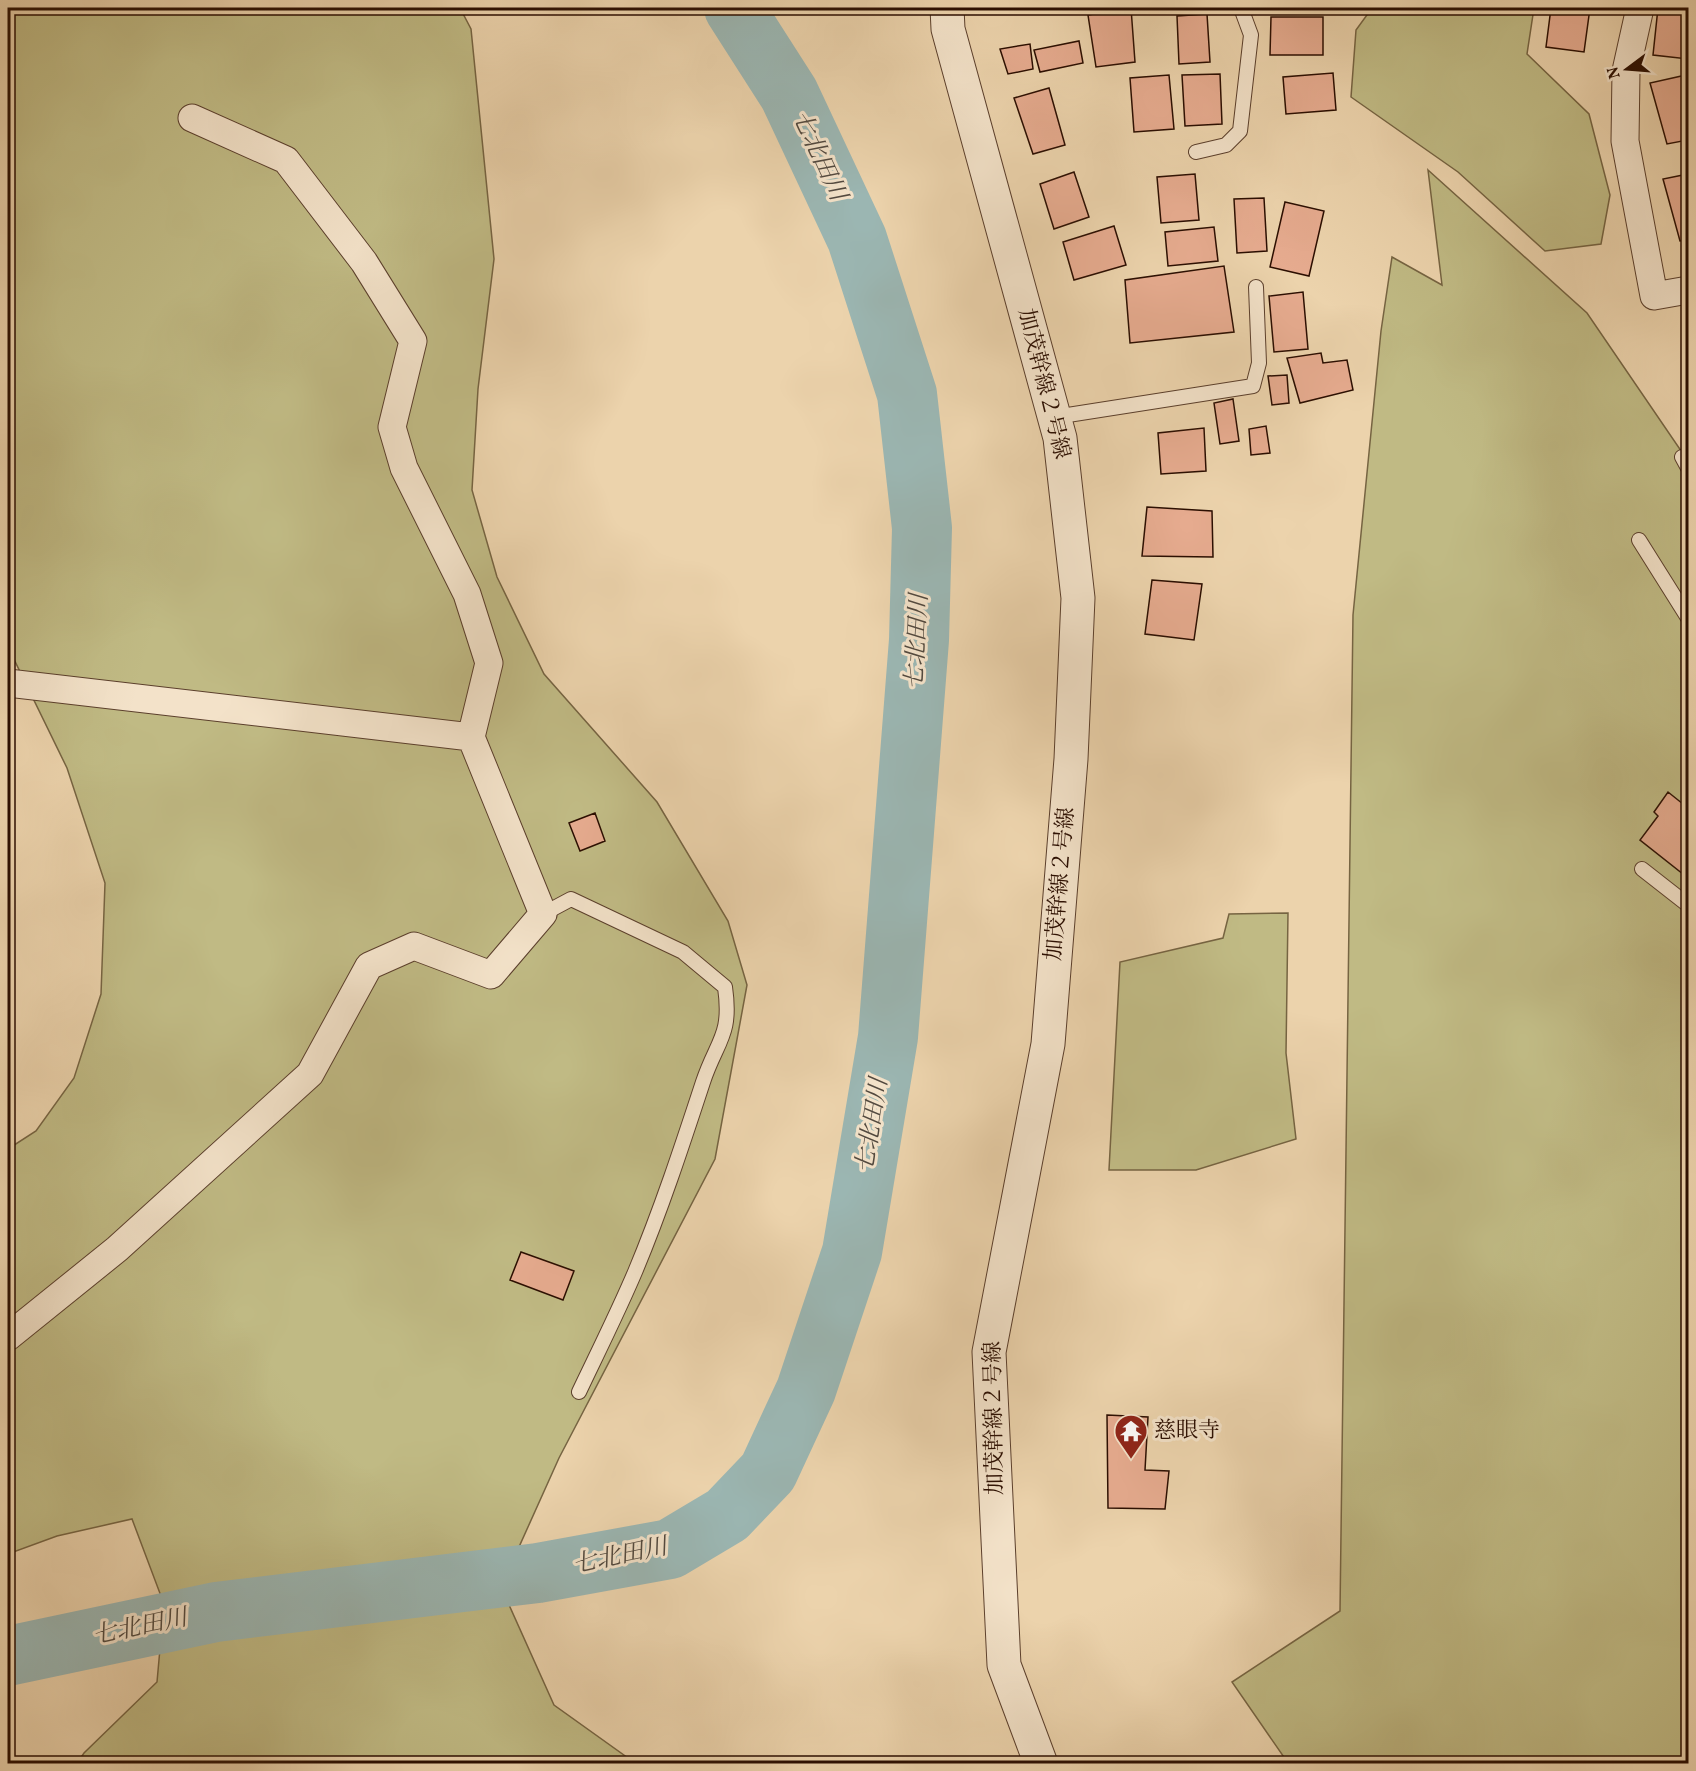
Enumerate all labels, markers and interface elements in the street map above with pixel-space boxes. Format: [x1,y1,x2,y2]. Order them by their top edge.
north arrow [1597,39,1657,99]
text: N [1602,64,1627,81]
water label: 七北田川 [782,105,855,209]
street label: 加茂幹線２号線 [1009,306,1077,462]
water label: 七北田川 [899,590,938,691]
street label: 加茂幹線２号線 [1039,806,1083,962]
water label: 七北田川 [849,1073,898,1176]
street label: 加茂幹線２号線 [978,1341,1012,1495]
temple icon: 慈眼寺 [1113,1413,1149,1460]
place label: 慈眼寺 [1154,1416,1220,1447]
water label: 七北田川 [570,1530,673,1584]
water label: 七北田川 [90,1601,193,1655]

